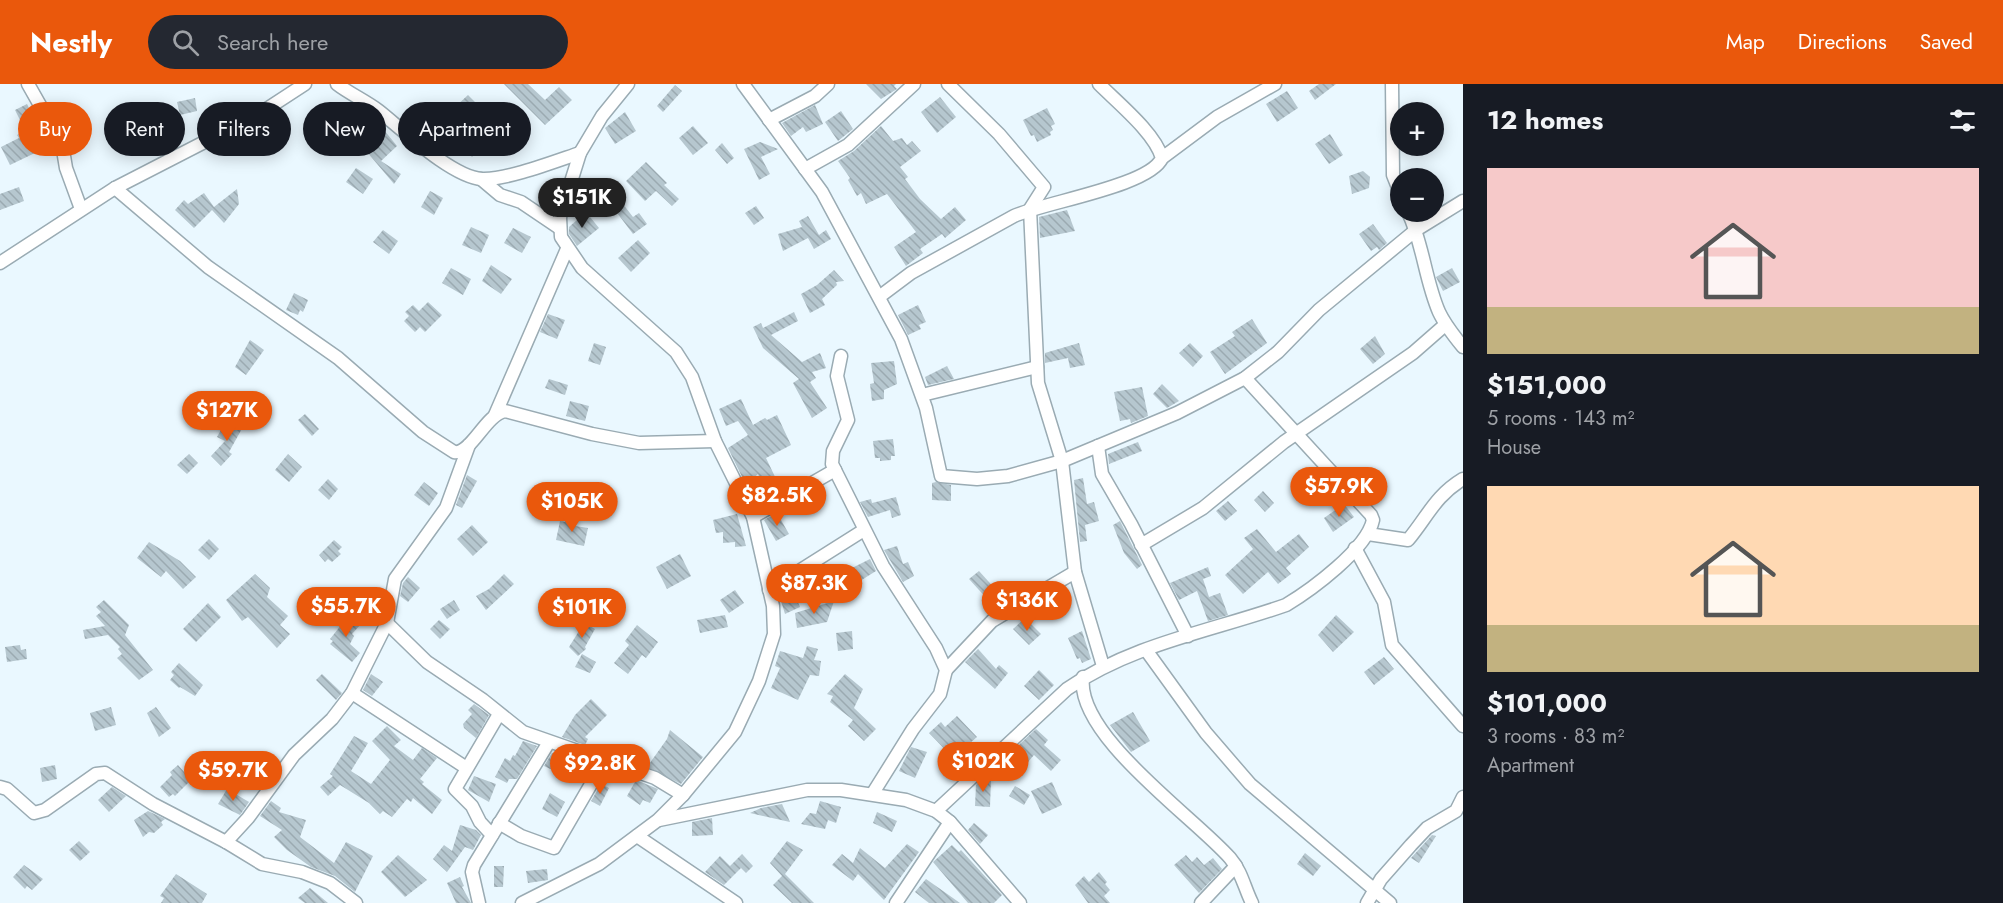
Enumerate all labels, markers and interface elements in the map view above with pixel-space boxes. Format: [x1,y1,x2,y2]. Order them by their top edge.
search box [148,15,568,69]
text: Nestly [30,22,112,63]
icon: search [169,26,202,59]
text: Search here [217,26,328,58]
text: Map [1726,27,1765,57]
text: Directions [1798,27,1887,57]
text: Saved [1920,27,1973,57]
text: 12 homes [1487,101,1603,139]
chip: Buy [18,102,92,156]
chip: Rent [104,102,185,156]
chip: Filters [197,102,291,156]
chip: New [303,102,386,156]
chip: Apartment [398,102,531,156]
map controls [1390,102,1444,222]
button: + [1390,102,1444,156]
icon: filters [1946,104,1979,137]
button: − [1390,168,1444,222]
pin: $151K [540,178,624,229]
text: $151K [552,183,612,212]
icon: home [1679,207,1787,315]
text: $151,000 [1487,366,1606,404]
pin: $127K [185,391,269,442]
text: $127K [196,396,258,425]
text: 5 rooms · 143 m² [1487,404,1634,433]
text: House [1487,433,1541,462]
pin: $57.9K [1290,467,1388,518]
text: $57.9K [1304,472,1374,501]
pin: $82.5K [728,476,826,527]
text: $82.5K [741,481,813,510]
pin: $105K [530,482,614,533]
text: $105K [541,487,603,516]
icon: home [1679,525,1787,633]
pin: $87.3K [765,564,863,615]
text: $87.3K [780,569,848,598]
pin: $136K [985,581,1069,632]
text: $136K [996,586,1058,615]
pin: $55.7K [297,587,395,638]
pin: $101K [540,588,624,639]
text: $55.7K [311,592,381,621]
text: $101K [552,593,612,622]
text: $101,000 [1487,684,1607,722]
text: 3 rooms · 83 m² [1487,722,1624,751]
pin: $102K [941,742,1025,793]
pin: $92.8K [551,744,649,795]
text: $102K [952,747,1014,776]
text: $92.8K [564,749,636,778]
pin: $59.7K [184,751,282,802]
text: Apartment [1487,751,1574,780]
text: $59.7K [198,756,268,785]

